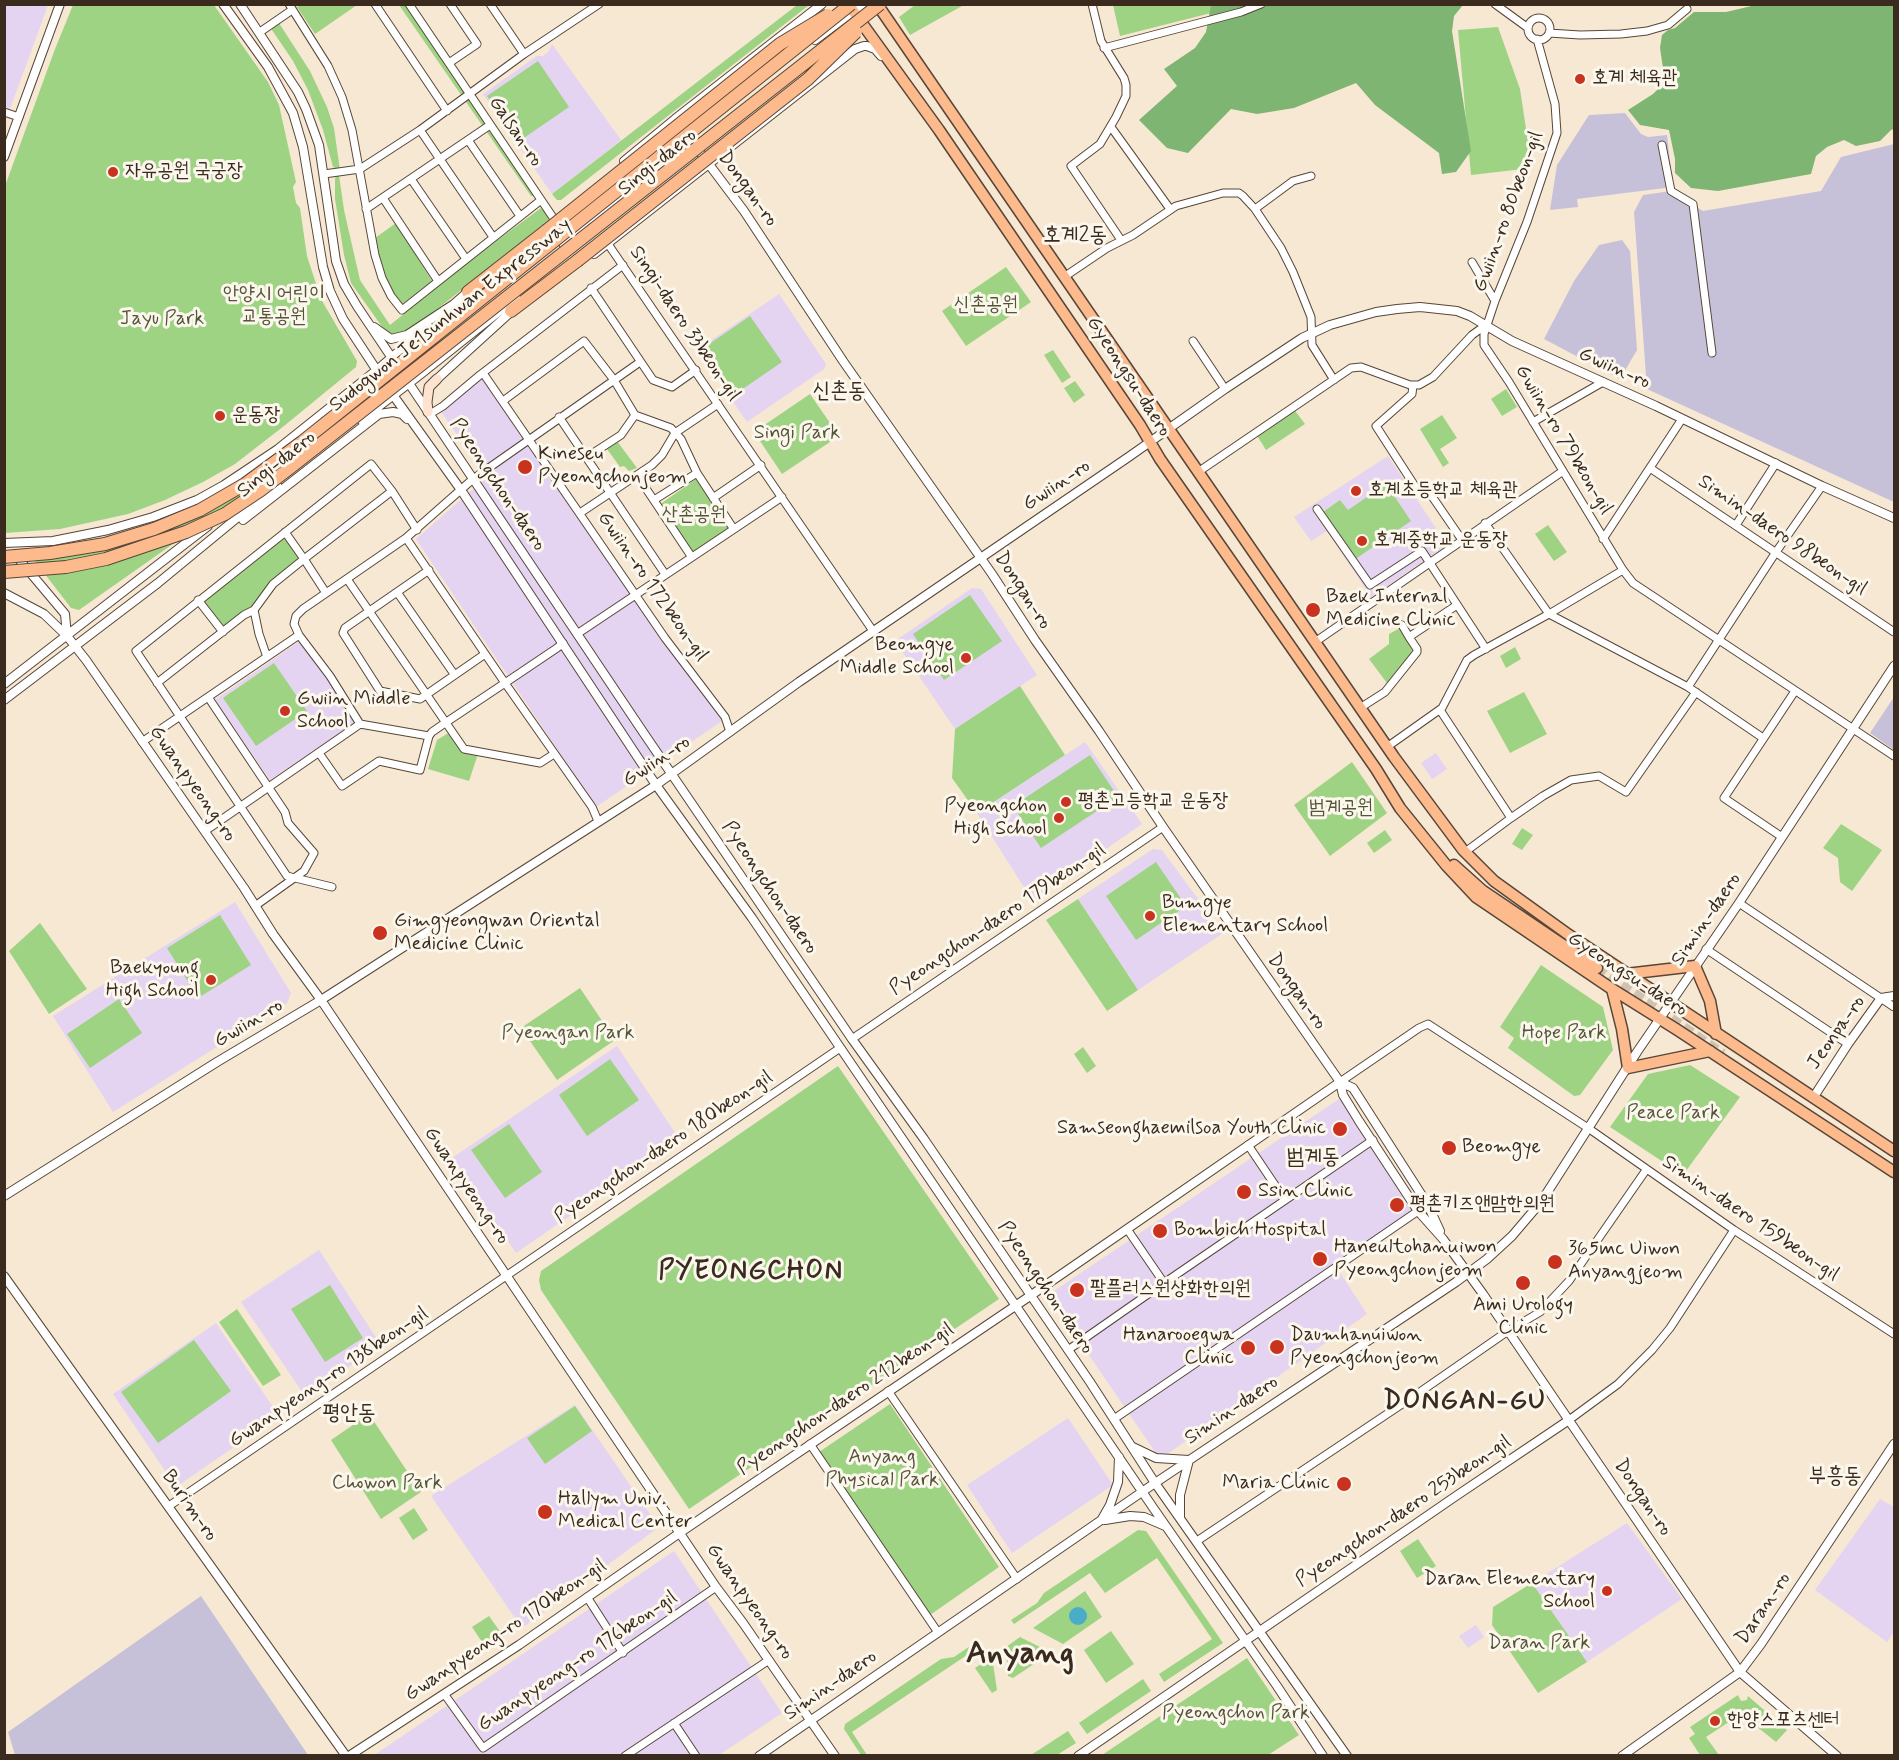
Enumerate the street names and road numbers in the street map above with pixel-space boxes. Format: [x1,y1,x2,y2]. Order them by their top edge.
street label: Galsan-ro [483,92,547,172]
street label: Singi-daero [614,124,702,202]
street label: Gwiin-ro 80beon-gil [1469,128,1549,296]
street label: Dongan-ro [711,146,783,232]
street label: Sudogwon Je1sunhwan Expressway [325,214,577,418]
street label: Singi-daero 33beon-gil [623,242,745,406]
street label: Gyeongsu-daero [1080,312,1176,442]
street label: Gwiin-ro [1574,343,1654,395]
street label: Gwiin-ro 79beon-gil [1509,361,1617,519]
street label: Pyeongchon-daero [444,414,550,556]
street label: Singi-daero [233,426,321,504]
street label: Gwiin-ro [1019,455,1095,517]
street label: Simin-daero 98beon-gil [1693,470,1871,602]
street label: Gwiin-ro 172beon-gil [591,507,713,667]
street label: Dongan-ro [988,548,1056,634]
street label: Gwanpyeong-ro [143,721,241,847]
street label: Gwiin-ro [619,731,695,793]
street label: Pyeongchon-daero [716,817,822,959]
street label: Pyeongchon-daero 179beon-gil [885,839,1111,1001]
street label: Simin-daero [1667,869,1747,971]
street label: Gyeongsu-daero [1562,927,1692,1023]
street label: Dongan-ro [1261,949,1331,1035]
street label: Jeonpa-ro [1803,991,1871,1075]
street label: Gwiin-ro [210,994,288,1054]
street label: Pyeongchon-daero 180beon-gil [550,1066,778,1230]
street label: Gwanpyeong-ro [418,1123,514,1249]
street label: Simin-daero 159beon-gil [1657,1151,1843,1287]
street label: Pyeongchon-daero [992,1217,1098,1359]
street label: Gwanpyeong-ro 138beon-gil [225,1302,433,1454]
street label: Pyeongchon-daero 212beon-gil [733,1318,959,1482]
street label: Simin-daero [1181,1371,1283,1451]
street label: Pyeongchon-daero 253beon-gil [1292,1431,1516,1593]
street label: Dongan-ro [1607,1455,1677,1541]
street label: Burim-ro [156,1466,222,1546]
street label: Gwanpyeong-ro [700,1539,798,1665]
street label: Gwanpyeong-ro 170beon-gil [401,1555,611,1707]
street label: Daran-ro [1731,1568,1797,1650]
street label: Gwanpyeong-ro 176beon-gil [474,1586,682,1738]
street label: Simin-daero [780,1645,882,1727]

